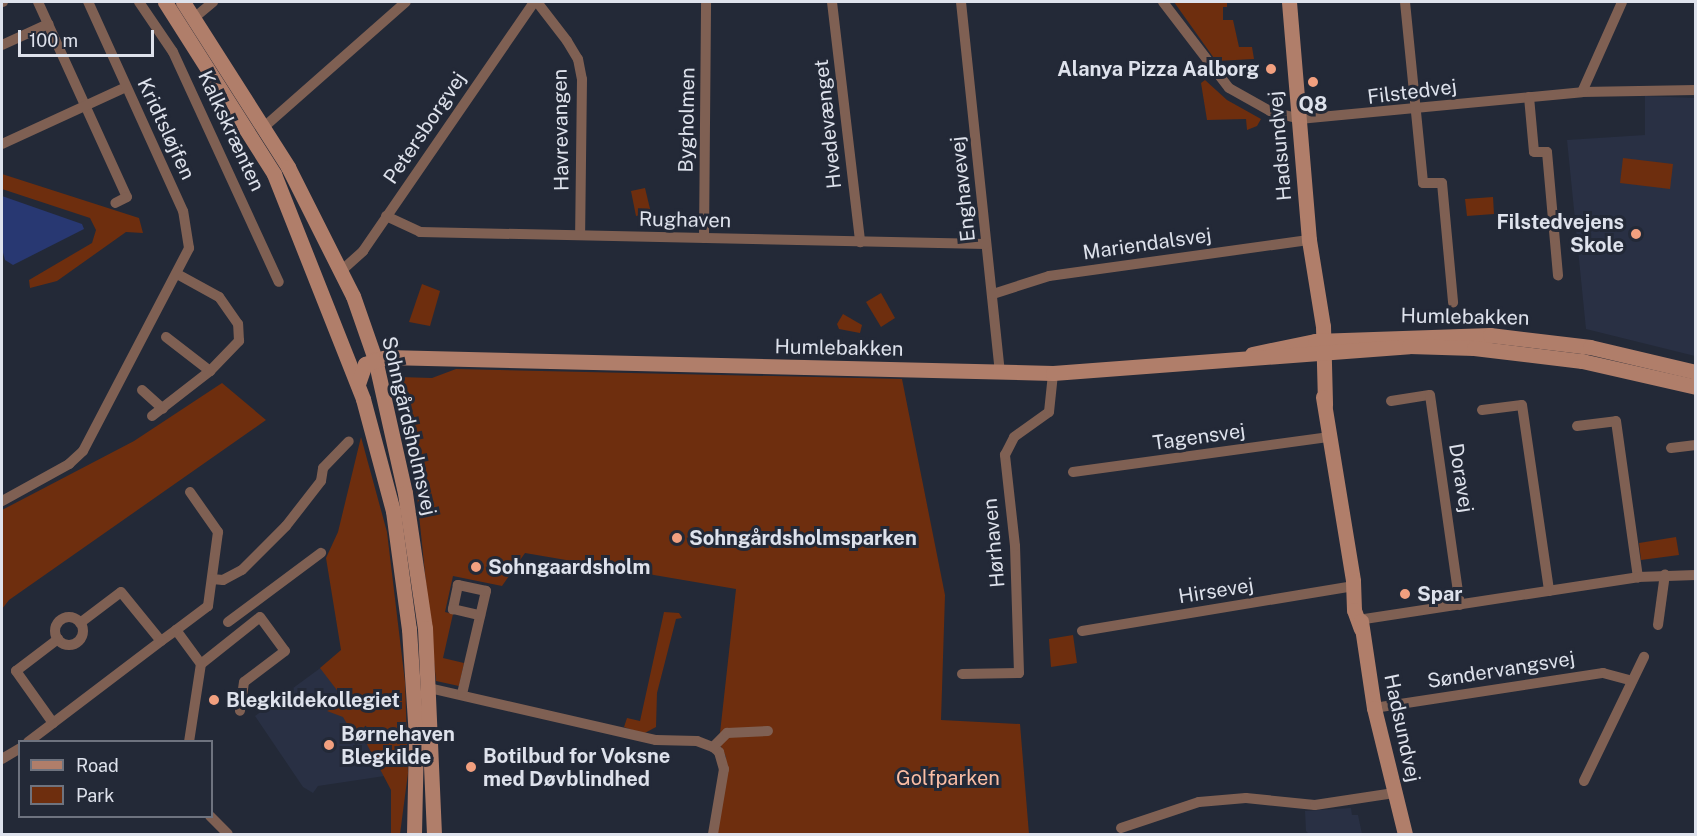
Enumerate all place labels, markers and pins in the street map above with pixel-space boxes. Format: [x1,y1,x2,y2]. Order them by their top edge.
place label: Alanya Pizza Aalborg [1057,57,1259,81]
marker: Alanya Pizza Aalborg [1264,62,1278,76]
marker: Q8 [1306,75,1320,89]
place label: Q8 [1299,92,1327,116]
place label: Filstedvejens Skole [1497,210,1624,257]
marker: Filstedvejens Skole [1629,227,1643,241]
place label: Sohngårdsholmsparken [689,526,917,550]
marker: Sohngårdsholmsparken [670,531,684,545]
place label: Sohngaardsholm [488,555,650,579]
marker: Sohngaardsholm [469,560,483,574]
place label: Spar [1417,582,1462,606]
marker: Spar [1398,587,1412,601]
place label: Blegkildekollegiet [226,688,400,712]
marker: Blegkildekollegiet [207,693,221,707]
place label: Børnehaven Blegkilde [341,722,455,769]
marker: Børnehaven Blegkilde [322,738,336,752]
place label: Botilbud for Voksne med Døvblindhed [483,744,671,791]
marker: Botilbud for Voksne med Døvblindhed [464,760,478,774]

